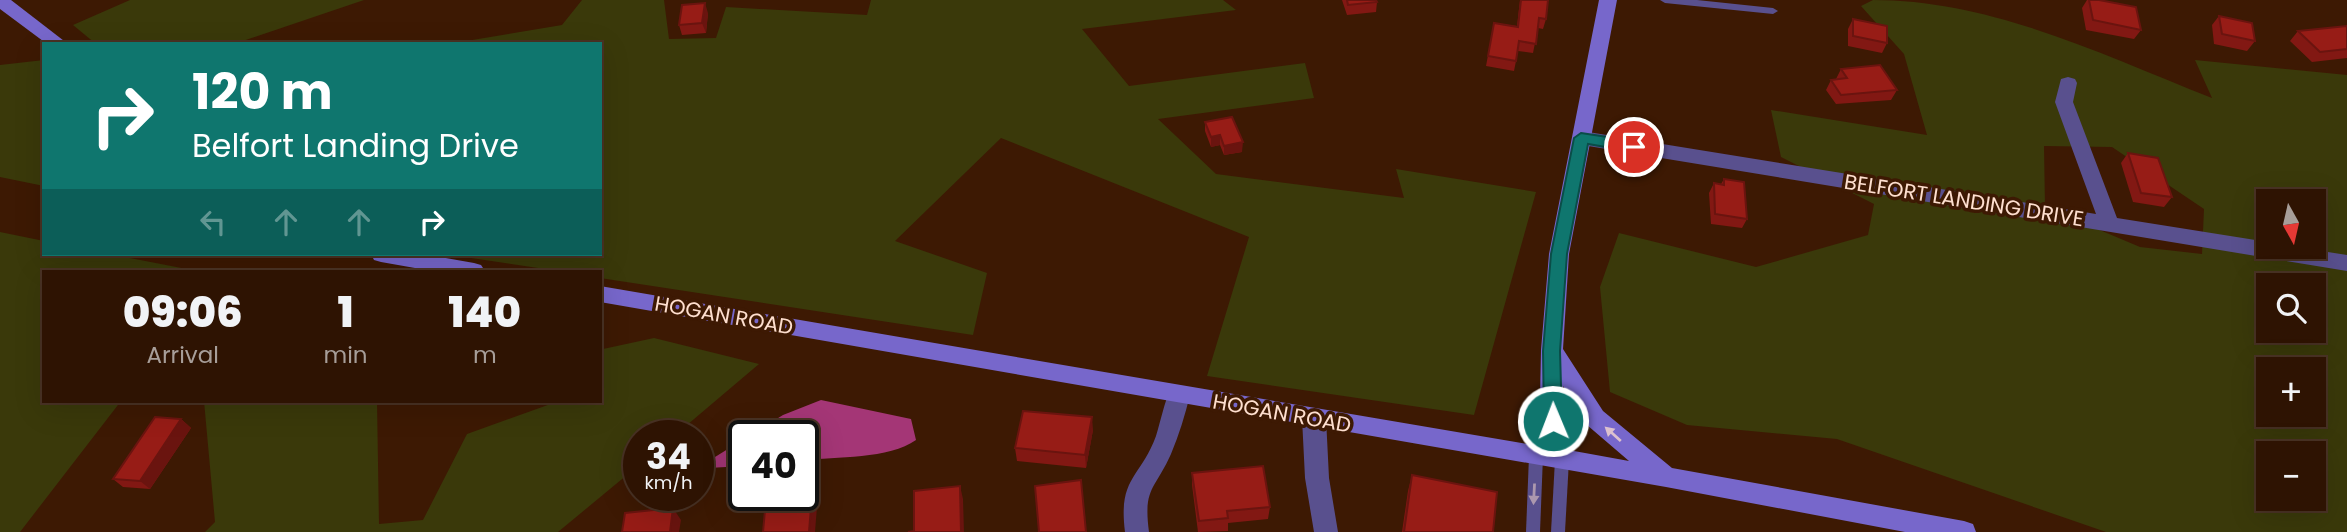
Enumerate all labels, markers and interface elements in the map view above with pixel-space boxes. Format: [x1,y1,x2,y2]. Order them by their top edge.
text: 120 m [192,58,333,126]
icon: right [77,70,168,161]
pin [1604,117,1664,177]
text: Belfort Landing Drive [192,123,519,168]
icon: arrive [1615,128,1653,166]
street label: BELFORT LANDING DRIVE [1842,167,2086,233]
north arrow [2256,189,2326,259]
map controls [2256,189,2326,511]
icon: left [194,203,232,241]
icon: ahead [267,203,305,241]
icon: ahead [340,203,378,241]
icon: right [413,203,451,241]
button: search [2256,273,2326,343]
text: 09:06 [123,283,243,342]
text: 1 [337,283,354,342]
text: 140 [448,283,521,342]
street label: HOGAN ROAD [652,289,796,341]
text: Arrival [147,339,219,371]
text: min [324,339,368,371]
text: m [473,339,497,371]
button: + [2256,357,2326,427]
position arrow [1516,384,1590,458]
street label: HOGAN ROAD [1210,387,1354,439]
speed limit sign: 40 [728,420,819,511]
one-way arrow [1604,426,1622,442]
text: 34 [646,432,691,481]
button: − [2256,441,2326,511]
text: km/h [645,470,692,495]
one-way arrow [1529,483,1540,505]

